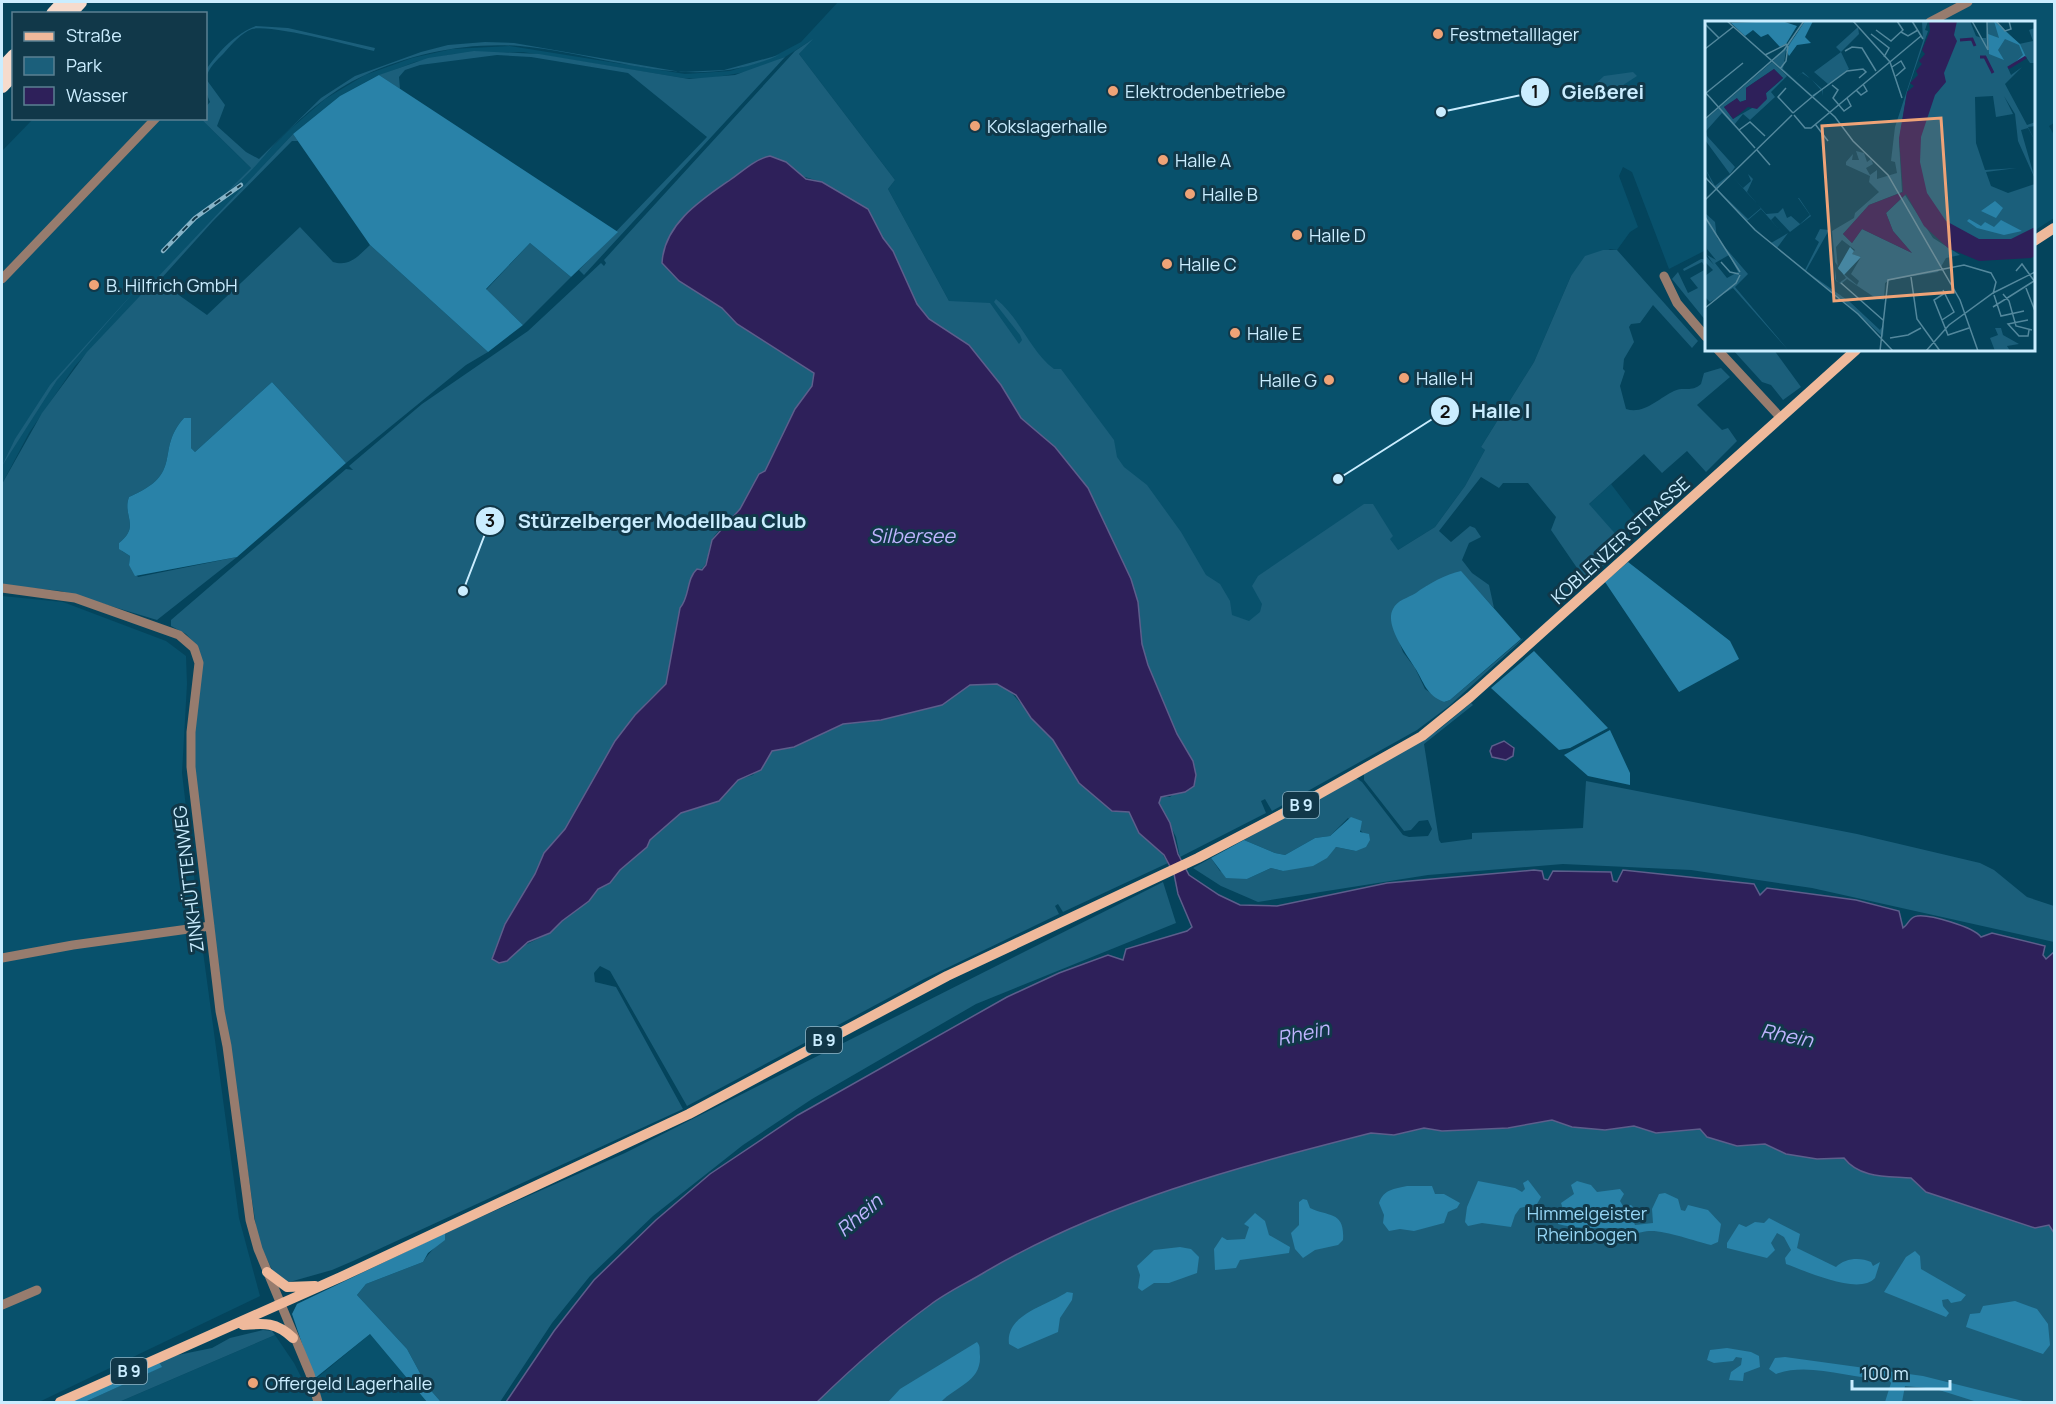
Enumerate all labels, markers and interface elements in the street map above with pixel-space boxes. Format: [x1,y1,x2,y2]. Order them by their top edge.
legend [12,12,207,120]
inset map [1705,21,2035,351]
place label: Festmetalllager [1450,22,1580,46]
text: Straße [66,23,122,47]
marker: Festmetalllager [1431,27,1445,41]
text: Park [66,53,103,77]
callout: Gießerei [1520,73,1656,111]
text: Gießerei [1562,78,1644,105]
place label: Elektrodenbetriebe [1125,79,1285,103]
text: 1 [1531,79,1539,103]
text: Wasser [66,83,128,107]
marker: Elektrodenbetriebe [1106,84,1120,98]
place label: Kokslagerhalle [987,114,1107,138]
marker: Kokslagerhalle [968,119,982,133]
place label: Halle A [1175,148,1232,172]
marker: Halle A [1156,153,1170,167]
place label: Halle B [1202,182,1258,206]
marker: Halle B [1183,187,1197,201]
place label: Halle D [1309,223,1366,247]
marker: Halle D [1290,228,1304,242]
place label: Halle C [1179,252,1237,276]
marker: Halle C [1160,257,1174,271]
place label: B. Hilfrich GmbH [106,273,238,297]
marker: B. Hilfrich GmbH [87,278,101,292]
place label: Halle E [1247,321,1302,345]
marker: Halle E [1228,326,1242,340]
place label: Halle H [1416,366,1473,390]
place label: Halle G [1259,368,1317,392]
marker: Halle H [1397,371,1411,385]
marker: Halle G [1322,373,1336,387]
callout: Halle I [1430,392,1542,430]
text: Halle I [1472,397,1530,424]
text: 2 [1440,399,1450,423]
street label: KOBLENZER STRASSE [1545,471,1695,609]
callout: Stürzelberger Modellbau Club [475,502,818,540]
text: Stürzelberger Modellbau Club [518,507,806,534]
text: 3 [485,508,495,532]
water label: Silbersee [869,522,956,549]
road number: B 9 [1283,792,1319,818]
street label: ZINKHÜTTENWEG [167,804,209,954]
water label: Rhein [1274,1014,1333,1052]
water label: Rhein [1759,1017,1817,1053]
road number: B 9 [806,1027,842,1053]
water label: Rhein [830,1187,889,1242]
park label: Himmelgeister Rheinbogen [1527,1201,1648,1246]
scale bar [1852,1353,1950,1391]
road number: B 9 [111,1358,147,1384]
text: 100 m [1861,1361,1909,1385]
place label: Offergeld Lagerhalle [265,1371,432,1395]
marker: Offergeld Lagerhalle [246,1376,260,1390]

